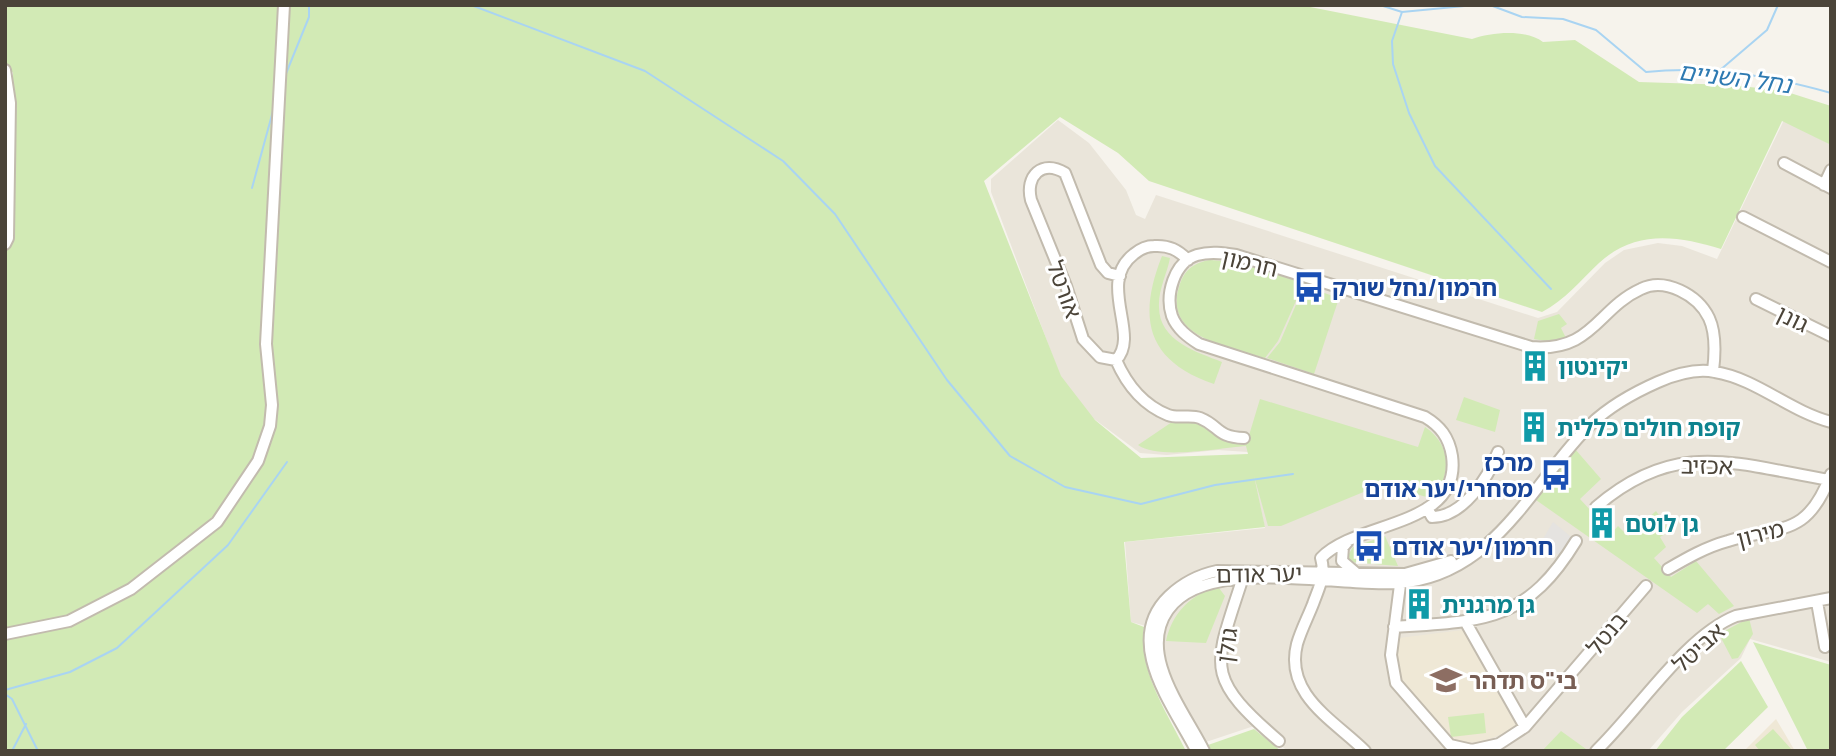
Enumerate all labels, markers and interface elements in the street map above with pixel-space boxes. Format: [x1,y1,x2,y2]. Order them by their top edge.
water label: נחל השניים [1677,54,1795,101]
street label: חרמון [1219,240,1281,284]
street label: אורטל [1040,256,1090,322]
bus stop icon: חרמון/נחל שורק [1292,270,1326,304]
place label: חרמון/נחל שורק [1332,271,1497,303]
street label: גונן [1772,297,1815,340]
building icon: יקינטון [1518,349,1552,383]
place label: יקינטון [1558,350,1628,382]
building icon: קופת חולים כללית [1517,410,1551,444]
place label: קופת חולים כללית [1557,411,1741,443]
place label: מרכז מסחרי/יער אודם [1364,446,1533,504]
street label: אכזיב [1681,449,1733,481]
bus stop icon: מרכז מסחרי/יער אודם [1539,458,1573,492]
building icon: גן לוטם [1585,506,1619,540]
place label: גן לוטם [1625,507,1699,539]
street label: מירון [1733,512,1787,554]
bus stop icon: חרמון/יער אודם [1352,529,1386,563]
place label: חרמון/יער אודם [1392,530,1554,562]
street label: יער אודם [1216,556,1302,590]
building icon: גן מרגנית [1402,587,1436,621]
place label: גן מרגנית [1442,588,1535,620]
street label: בנטל [1578,604,1634,662]
street label: אביטל [1665,615,1731,679]
street label: גולן [1208,625,1244,665]
school or university icon: בי"ס תדהר [1429,663,1463,697]
place label: בי"ס תדהר [1469,664,1577,696]

